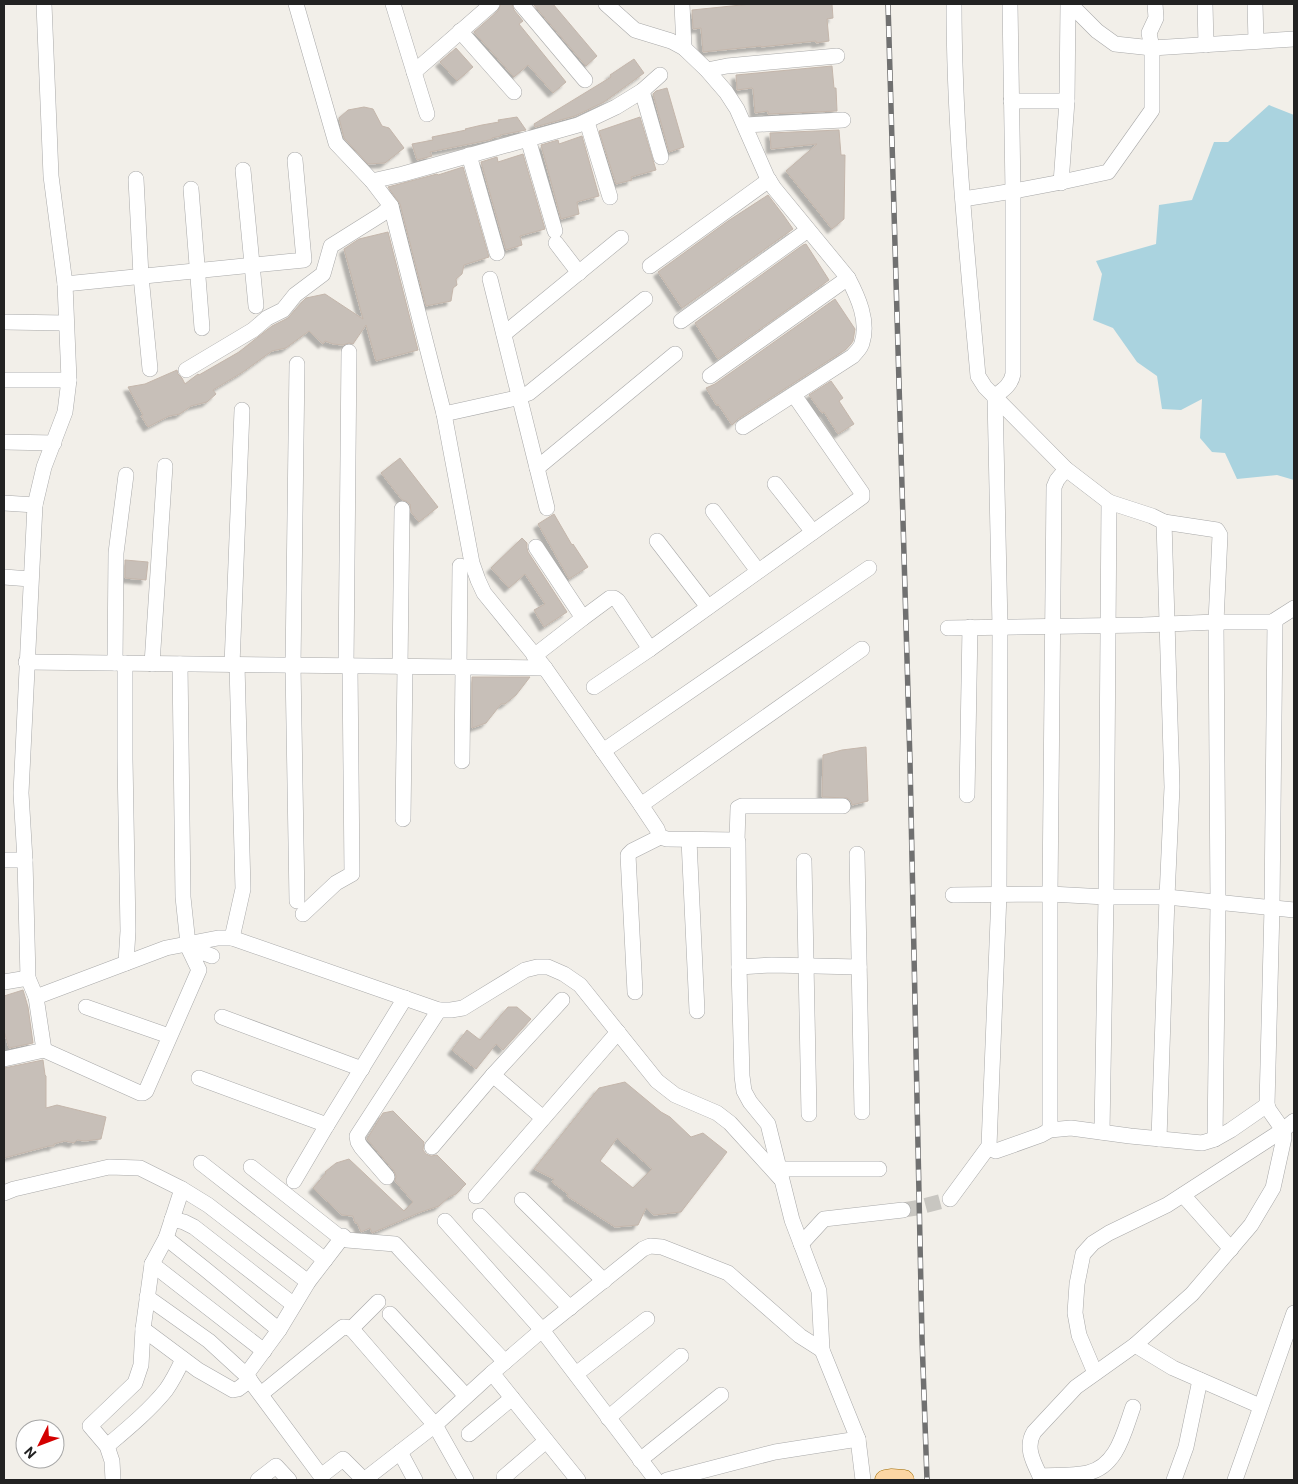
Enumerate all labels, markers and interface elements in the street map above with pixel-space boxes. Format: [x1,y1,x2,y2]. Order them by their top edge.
north arrow [15,1419,65,1469]
text: N [21,1444,40,1462]

